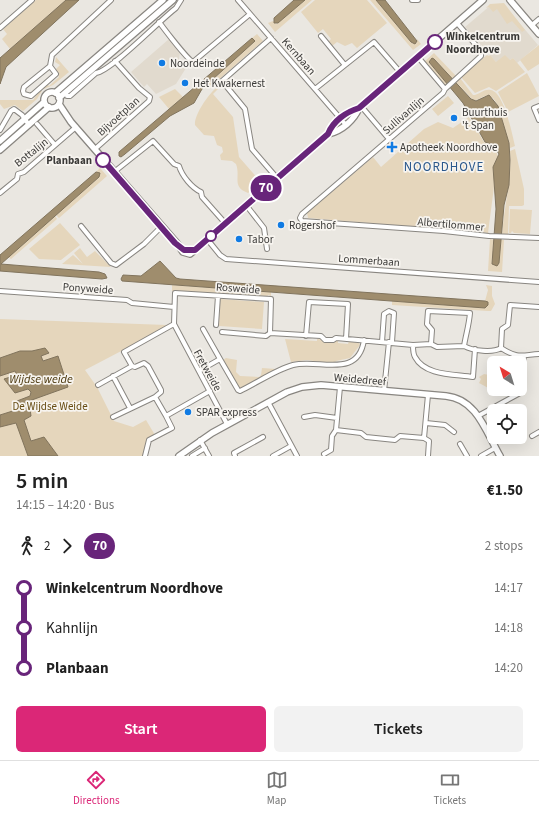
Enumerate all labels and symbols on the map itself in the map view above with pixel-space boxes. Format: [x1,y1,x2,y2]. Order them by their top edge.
place label: Winkelcentrum Noordhove [446,29,520,57]
marker: Winkelcentrum Noordhove [427,34,443,50]
street label: Kernbaan [278,35,319,78]
place label: Noordeinde [170,56,225,71]
marker: Noordeinde [157,58,167,68]
place label: Het Kwakernest [193,76,265,91]
marker: Het Kwakernest [180,78,190,88]
street label: Bijvoetplan [94,93,143,140]
street label: Sullivanlijn [379,93,427,138]
place label: Buurthuis 't Span [462,105,508,133]
marker: Buurthuis 't Span [449,113,459,123]
street label: Bottalijn [11,134,51,170]
place label: Apotheek Noordhove [400,140,498,155]
marker: Apotheek Noordhove [387,142,397,152]
marker: Planbaan [95,152,111,168]
place label: Planbaan [46,153,92,168]
district label: NOORDHOVE [404,158,484,176]
line badge: 70 [248,175,284,201]
street label: Albertilommer [417,214,485,235]
place label: Rogershof [289,218,336,233]
marker: Rogershof [276,220,286,230]
unlabelled marker [205,230,217,242]
place label: Tabor [247,232,274,247]
marker: Tabor [234,234,244,244]
street label: Lommerbaan [338,251,400,270]
street label: Ponyweide [62,279,114,298]
street label: Rosweide [215,279,261,298]
street label: Fretweide [190,347,225,394]
north arrow [487,356,527,396]
street label: Weidedreef [333,370,387,389]
water label: Wijdse weide [9,371,73,388]
park label: De Wijdse Weide [12,399,88,414]
place label: SPAR express [196,405,257,420]
marker: SPAR express [183,407,193,417]

